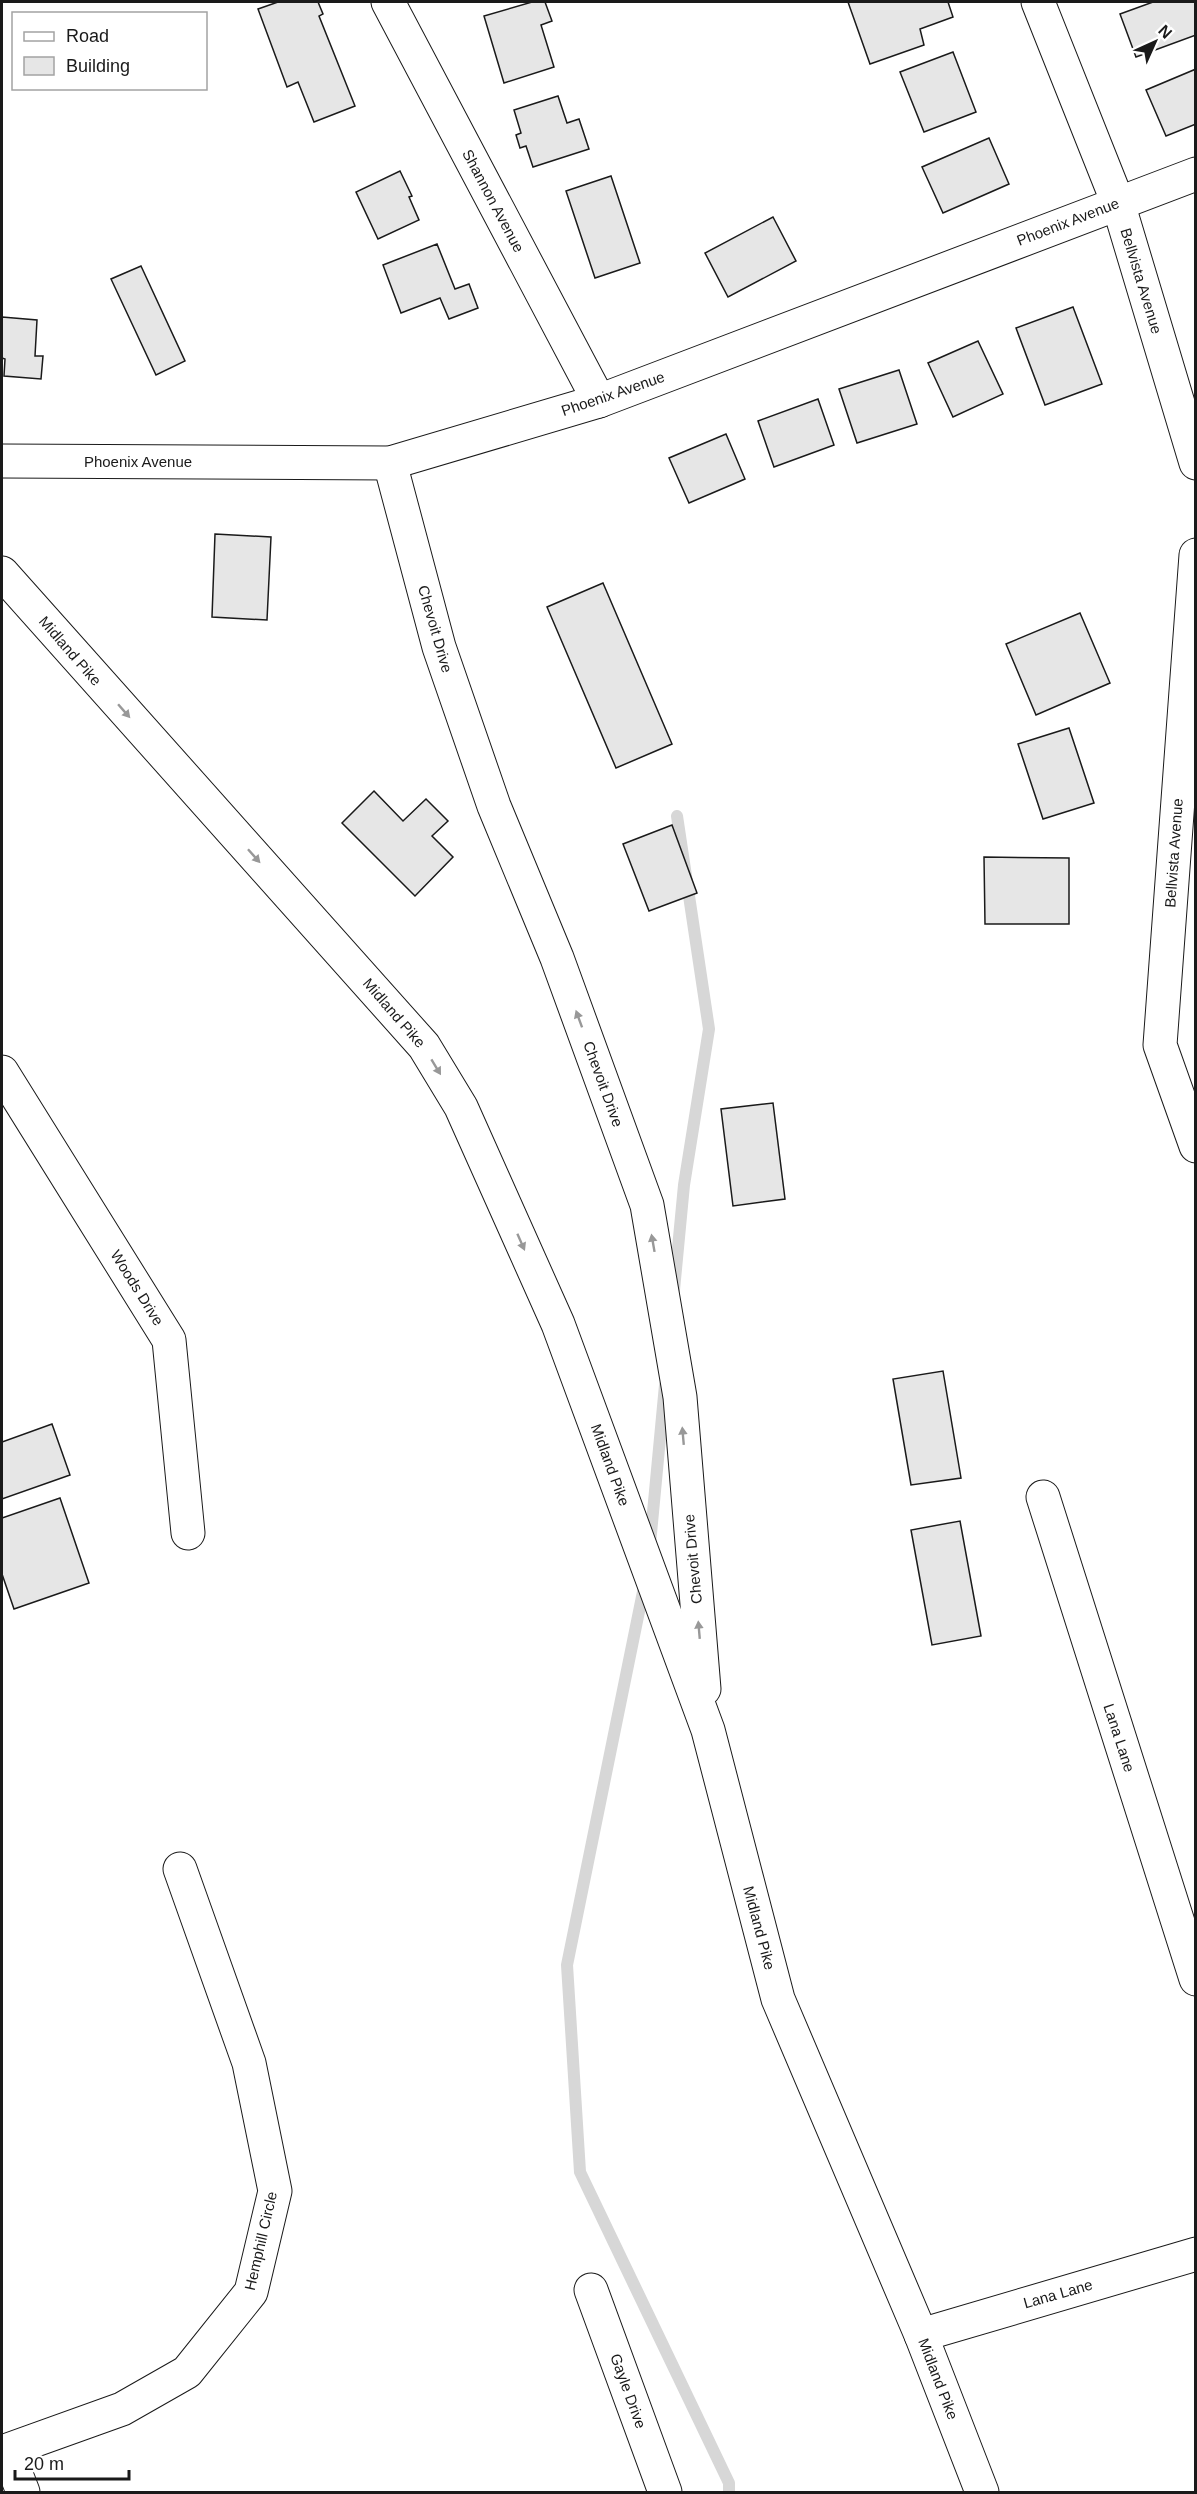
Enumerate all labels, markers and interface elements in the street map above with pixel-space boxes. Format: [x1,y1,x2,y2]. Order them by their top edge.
legend [12,12,207,90]
north arrow [1125,12,1185,72]
text: N [1155,22,1175,42]
text: Road [66,26,109,46]
text: Building [66,56,130,76]
street label: Shannon Avenue [459,146,528,255]
street label: Phoenix Avenue [1014,194,1121,249]
street label: Bellvista Avenue [1117,226,1166,336]
street label: Phoenix Avenue [559,368,667,419]
street label: Phoenix Avenue [84,453,192,470]
street label: Chevoit Drive [415,583,456,674]
street label: Midland Pike [36,613,105,689]
one-way arrow [117,703,130,718]
street label: Bellvista Avenue [1161,798,1186,908]
one-way arrow [247,849,261,864]
street label: Midland Pike [360,975,429,1051]
one-way arrow [573,1009,583,1027]
street label: Chevoit Drive [580,1039,627,1129]
one-way arrow [431,1059,442,1075]
one-way arrow [517,1233,527,1251]
one-way arrow [648,1233,657,1252]
street label: Woods Drive [108,1247,167,1329]
street label: Midland Pike [588,1422,633,1508]
one-way arrow [678,1426,688,1445]
street label: Chevoit Drive [680,1513,705,1605]
one-way arrow [694,1620,704,1639]
street label: Lana Lane [1100,1702,1139,1774]
street label: Midland Pike [740,1884,779,1972]
street label: Hemphill Circle [241,2190,280,2292]
street label: Lana Lane [1021,2276,1094,2311]
street label: Midland Pike [915,2336,962,2422]
street label: Gayle Drive [607,2351,650,2431]
scale bar [15,2443,129,2481]
text: 20 m [24,2454,64,2474]

